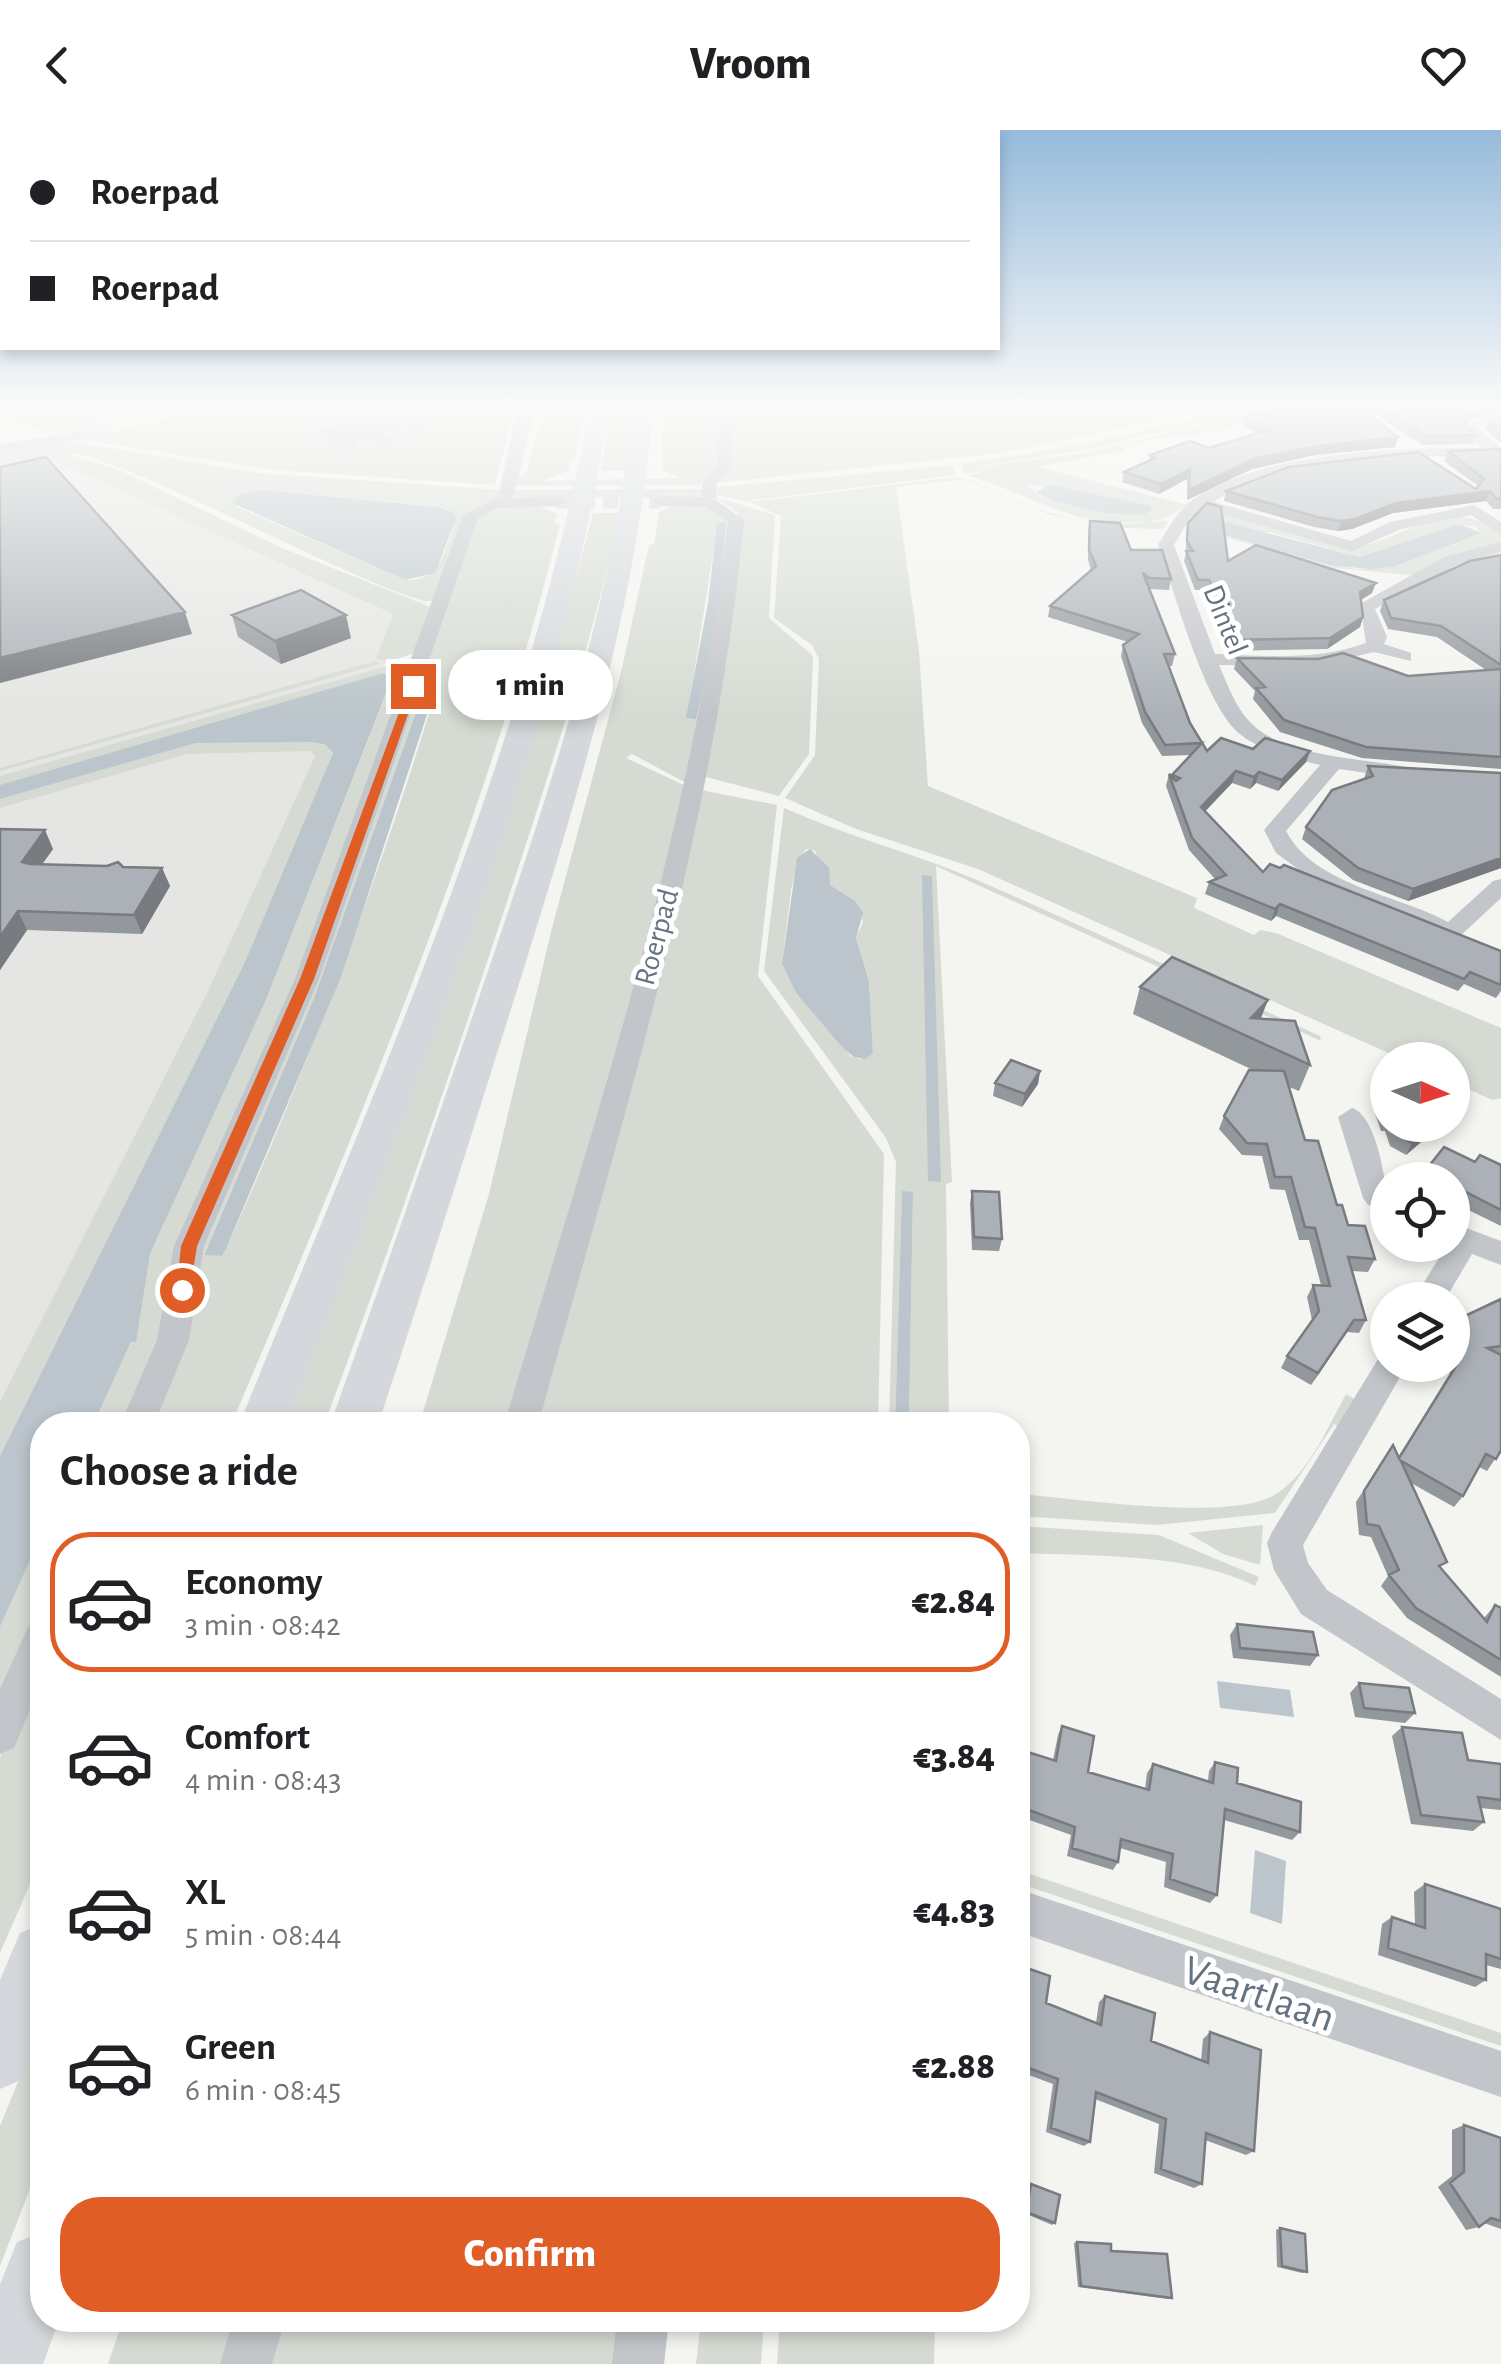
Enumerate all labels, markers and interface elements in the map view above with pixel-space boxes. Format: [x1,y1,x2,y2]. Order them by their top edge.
icon: back [30,38,85,93]
icon: heart [1416,38,1471,93]
text: Vroom [689,42,812,87]
text: Roerpad [90,174,219,212]
text: Roerpad [90,270,219,308]
street label: Dintel [1198,581,1252,659]
callout: 1 min [448,651,613,721]
route end [391,664,436,709]
text: 1 min [496,669,565,701]
street label: Roerpad [630,886,684,988]
north arrow [1370,1042,1470,1142]
map controls [1370,1042,1470,1382]
button: locate [1370,1162,1470,1262]
route start [160,1268,205,1313]
button: layers [1370,1282,1470,1382]
text: Choose a ride [60,1449,298,1494]
icon: car [65,1557,155,1647]
text: Economy [185,1564,323,1602]
text: €2.84 [912,1583,995,1621]
text: 3 min · 08:42 [185,1609,341,1641]
icon: car [65,1712,155,1802]
text: Comfort [185,1719,310,1757]
text: €3.84 [914,1738,995,1776]
text: 4 min · 08:43 [185,1764,341,1796]
icon: car [65,1867,155,1957]
text: XL [185,1874,225,1912]
text: €4.83 [914,1893,995,1931]
text: 5 min · 08:44 [185,1919,342,1951]
street label: Vaartlaan [1178,1949,1340,2039]
icon: car [65,2022,155,2112]
text: Green [185,2029,276,2067]
text: €2.88 [913,2048,995,2086]
text: 6 min · 08:45 [185,2074,341,2106]
button: Confirm [60,2197,1000,2312]

